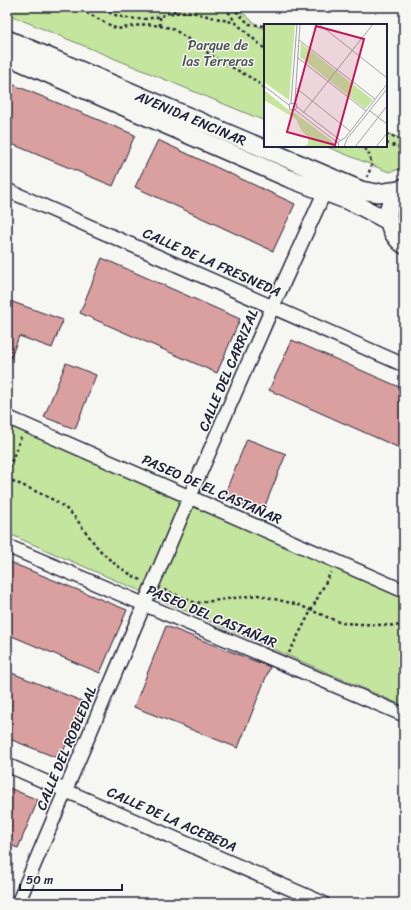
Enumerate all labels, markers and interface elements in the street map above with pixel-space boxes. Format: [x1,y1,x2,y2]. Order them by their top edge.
inset map [264,24,387,147]
park label: Parque de las Terreras [182,33,254,74]
street label: AVENIDA ENCINAR [130,83,251,153]
street label: CALLE DE LA FRESNEDA [139,221,285,304]
street label: CALLE DEL CARRIZAL [191,305,266,435]
street label: PASEO DE EL CASTAÑAR [138,447,286,532]
street label: PASEO DEL CASTAÑAR [143,578,282,655]
street label: CALLE DEL ROBLEDAL [29,682,104,814]
street label: CALLE DE LA ACEBEDA [103,780,241,859]
scale bar [20,866,122,892]
text: 50 m [26,869,53,891]

